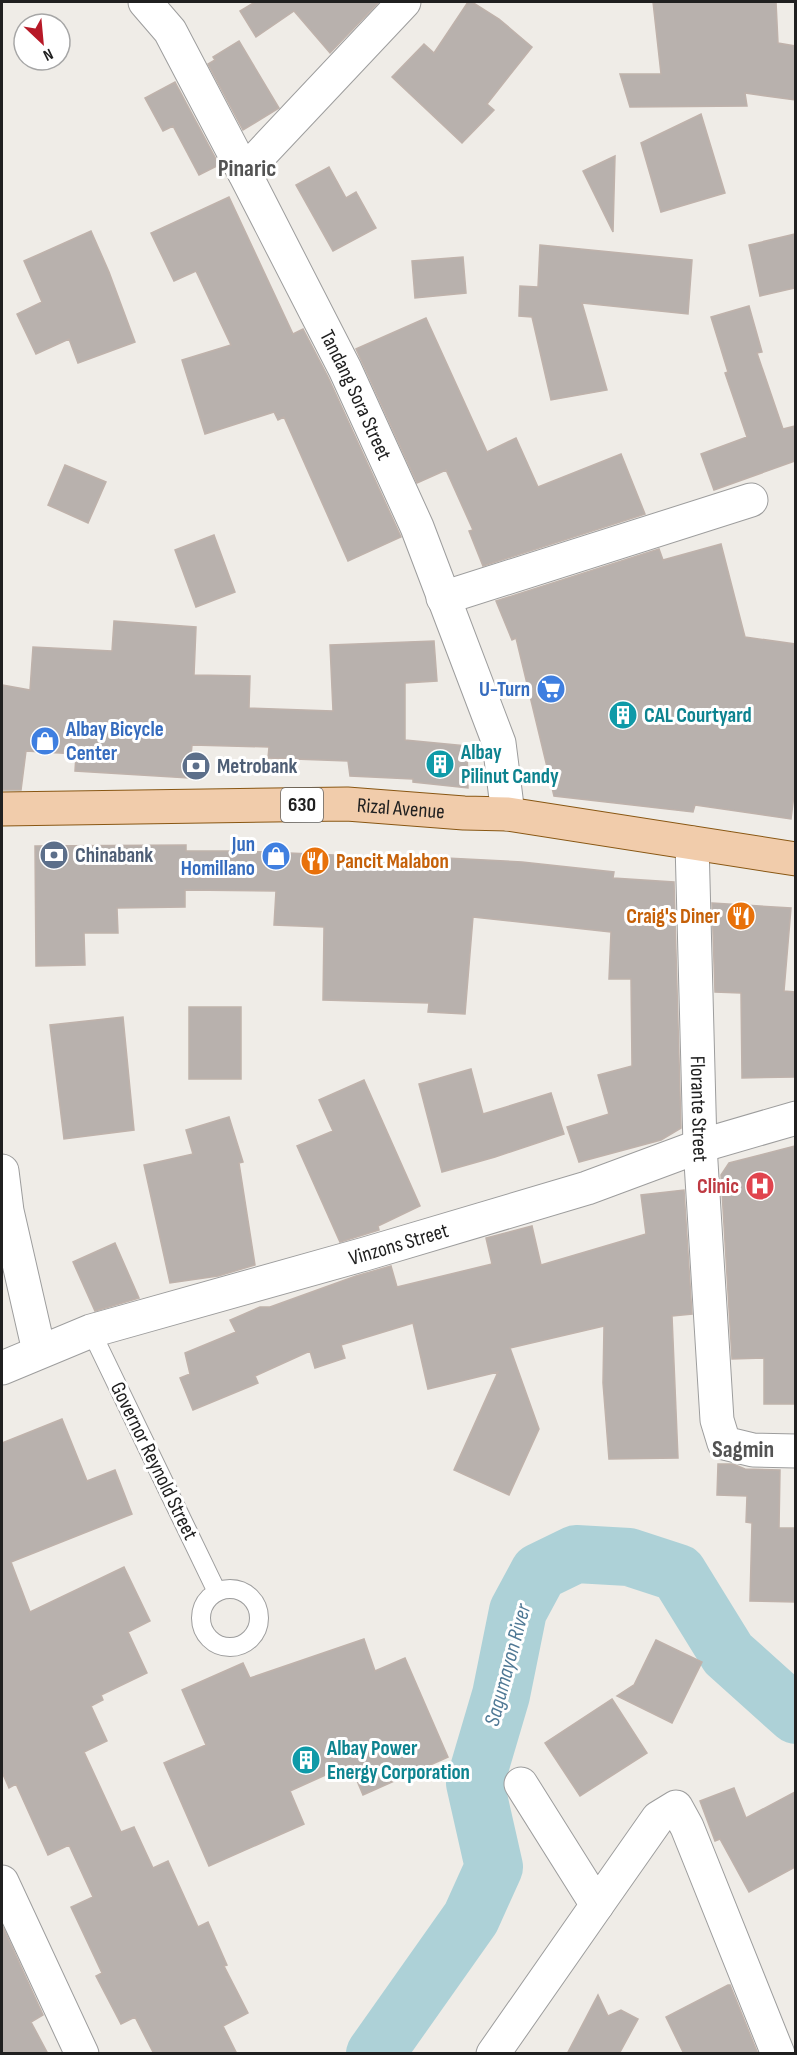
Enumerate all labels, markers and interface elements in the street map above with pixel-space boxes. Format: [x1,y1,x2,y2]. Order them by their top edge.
north arrow [12,12,72,72]
text: N [40,44,56,65]
district label: Pinaric [218,154,276,183]
street label: Tandang Sora Street [315,326,397,464]
supermarket icon: U-Turn [535,673,567,705]
place label: U-Turn [479,677,530,702]
building icon: CAL Courtyard [607,699,639,731]
place label: CAL Courtyard [644,703,752,728]
place label: Albay Bicycle Center [65,717,164,766]
shop icon: Albay Bicycle Center [29,725,61,757]
place label: Albay Pilinut Candy [460,740,559,789]
building icon: Albay Pilinut Candy [424,748,456,780]
bank icon: Metrobank [180,750,212,782]
place label: Metrobank [217,754,298,779]
road number: 630 [281,788,323,822]
street label: Rizal Avenue [356,792,446,824]
place label: Jun Homillano [181,832,255,881]
bank icon: Chinabank [38,839,70,871]
shop icon: Jun Homillano [260,840,292,872]
place label: Chinabank [75,843,153,868]
restaurant icon: Pancit Malabon [299,845,331,877]
place label: Pancit Malabon [336,849,449,874]
restaurant icon: Craig's Diner [725,900,757,932]
place label: Craig's Diner [626,904,721,929]
street label: Florante Street [685,1056,713,1163]
hospital icon: Clinic [744,1170,776,1202]
place label: Clinic [697,1174,739,1199]
street label: Vinzons Street [346,1217,451,1270]
street label: Governor Reynold Street [105,1378,203,1544]
district label: Sagmin [712,1435,774,1464]
water label: Sagumayon River [479,1600,537,1729]
place label: Albay Power Energy Corporation [326,1736,470,1785]
building icon: Albay Power Energy Corporation [290,1744,322,1776]

